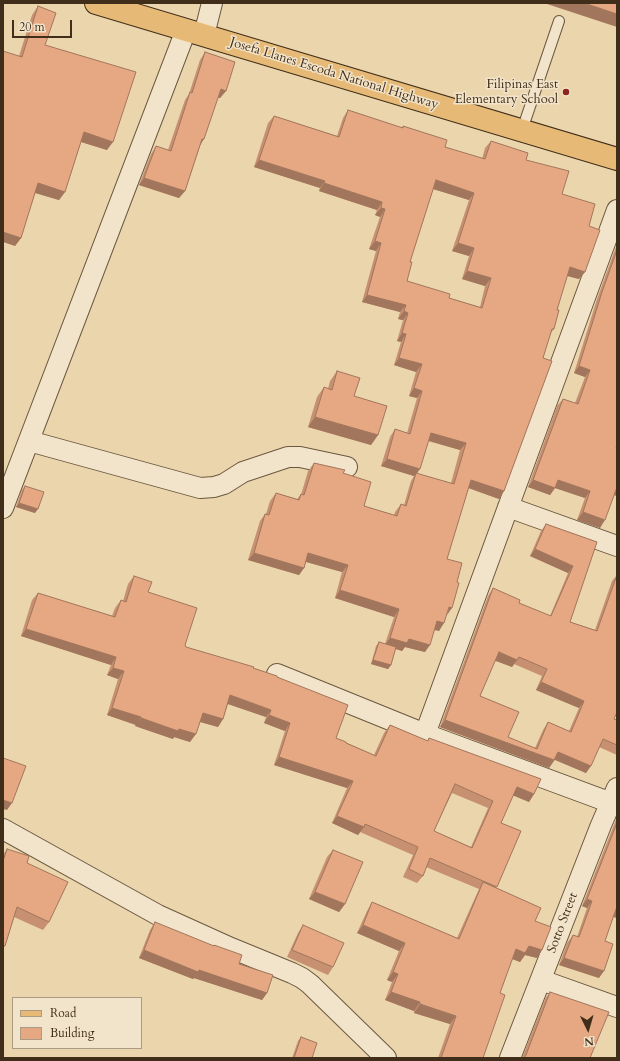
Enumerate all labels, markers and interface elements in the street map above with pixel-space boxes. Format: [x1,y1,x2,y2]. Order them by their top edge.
scale bar [14,12,74,38]
text: 20 m [19,19,45,35]
street label: Josefa Llanes Escoda National Highway [228,35,440,113]
place label: Filipinas East Elementary School [455,77,558,108]
marker: Filipinas East Elementary School [561,87,571,97]
street label: Sotto Street [544,891,582,955]
legend [12,997,142,1049]
text: Road [50,1005,76,1021]
north arrow [568,1009,608,1049]
text: Building [50,1025,94,1041]
text: N [584,1034,595,1049]

